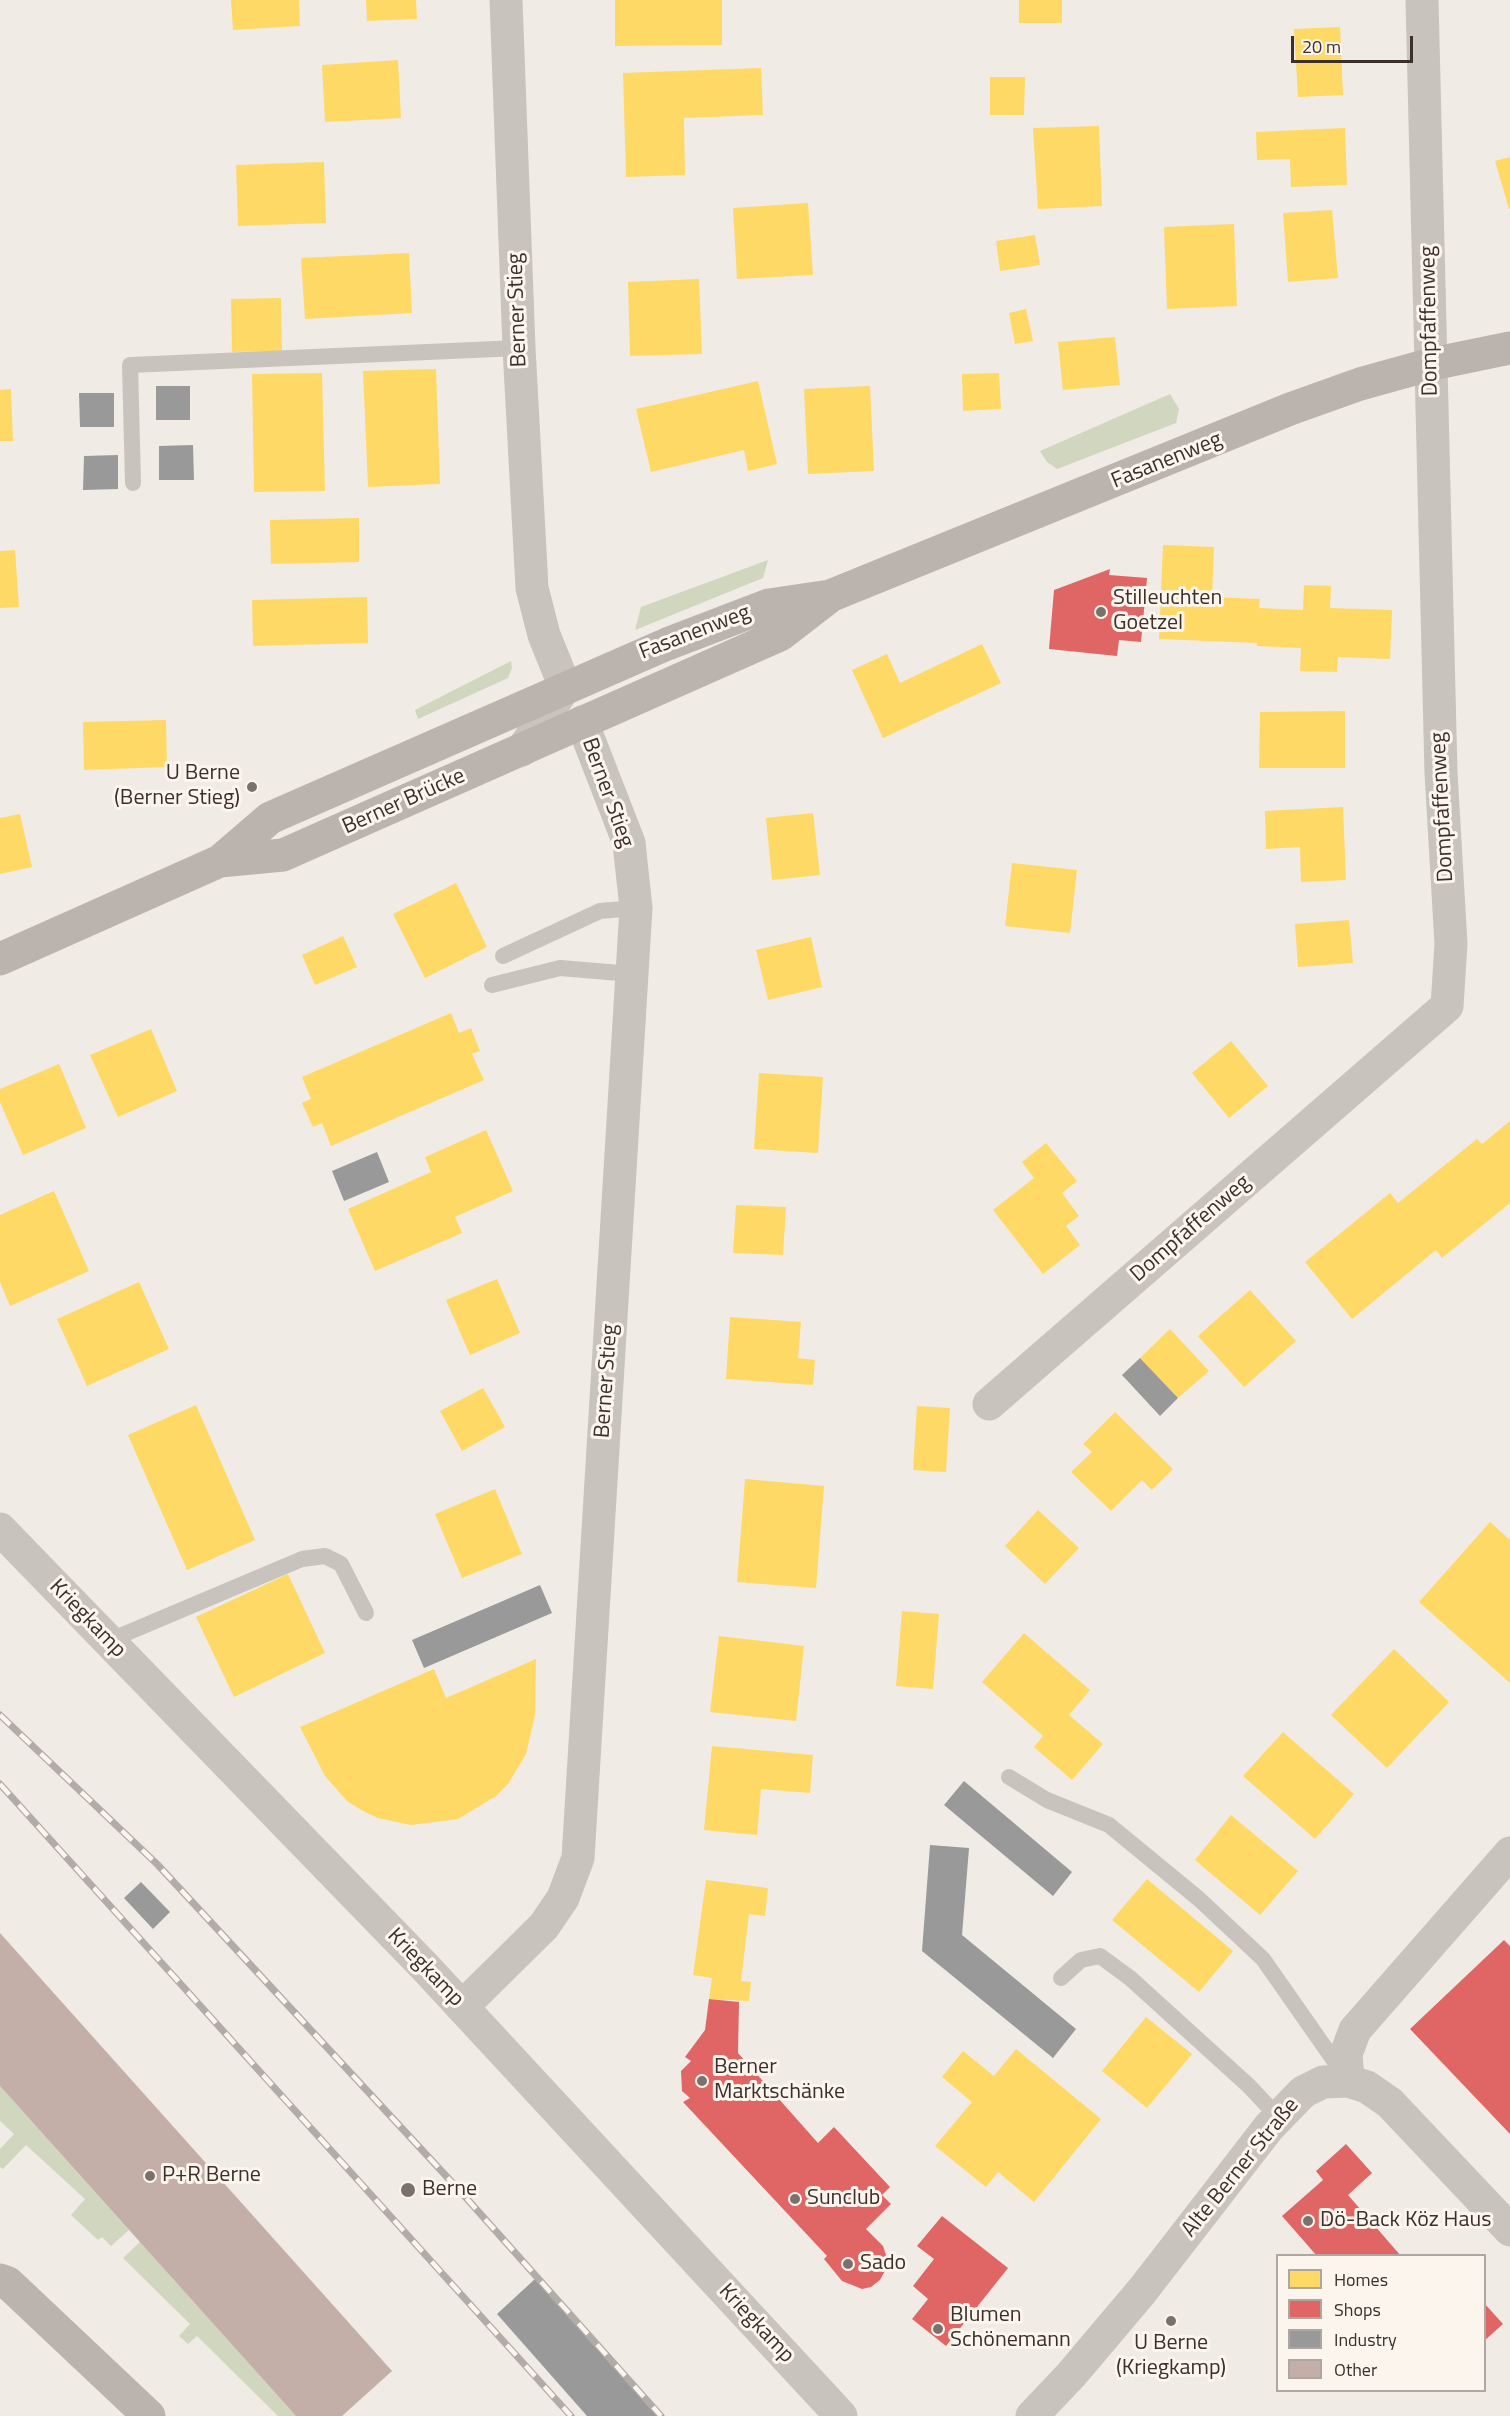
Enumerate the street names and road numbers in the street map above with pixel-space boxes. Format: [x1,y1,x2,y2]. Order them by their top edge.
street label: Dompfaffenweg [1415,246,1445,396]
street label: Berner Stieg [503,252,533,368]
street label: Fasanenweg [1108,427,1226,495]
street label: Fasanenweg [636,600,754,666]
street label: Dompfaffenweg [1426,731,1460,883]
street label: Berner Stieg [575,735,639,851]
street label: Berner Brücke [339,763,469,841]
street label: Dompfaffenweg [1126,1170,1256,1288]
street label: Berner Stieg [590,1323,624,1439]
street label: Kriegkamp [43,1574,131,1664]
street label: Kriegkamp [381,1923,469,2013]
street label: Alte Berner Straße [1177,2093,1305,2243]
street label: Kriegkamp [713,2279,799,2369]

